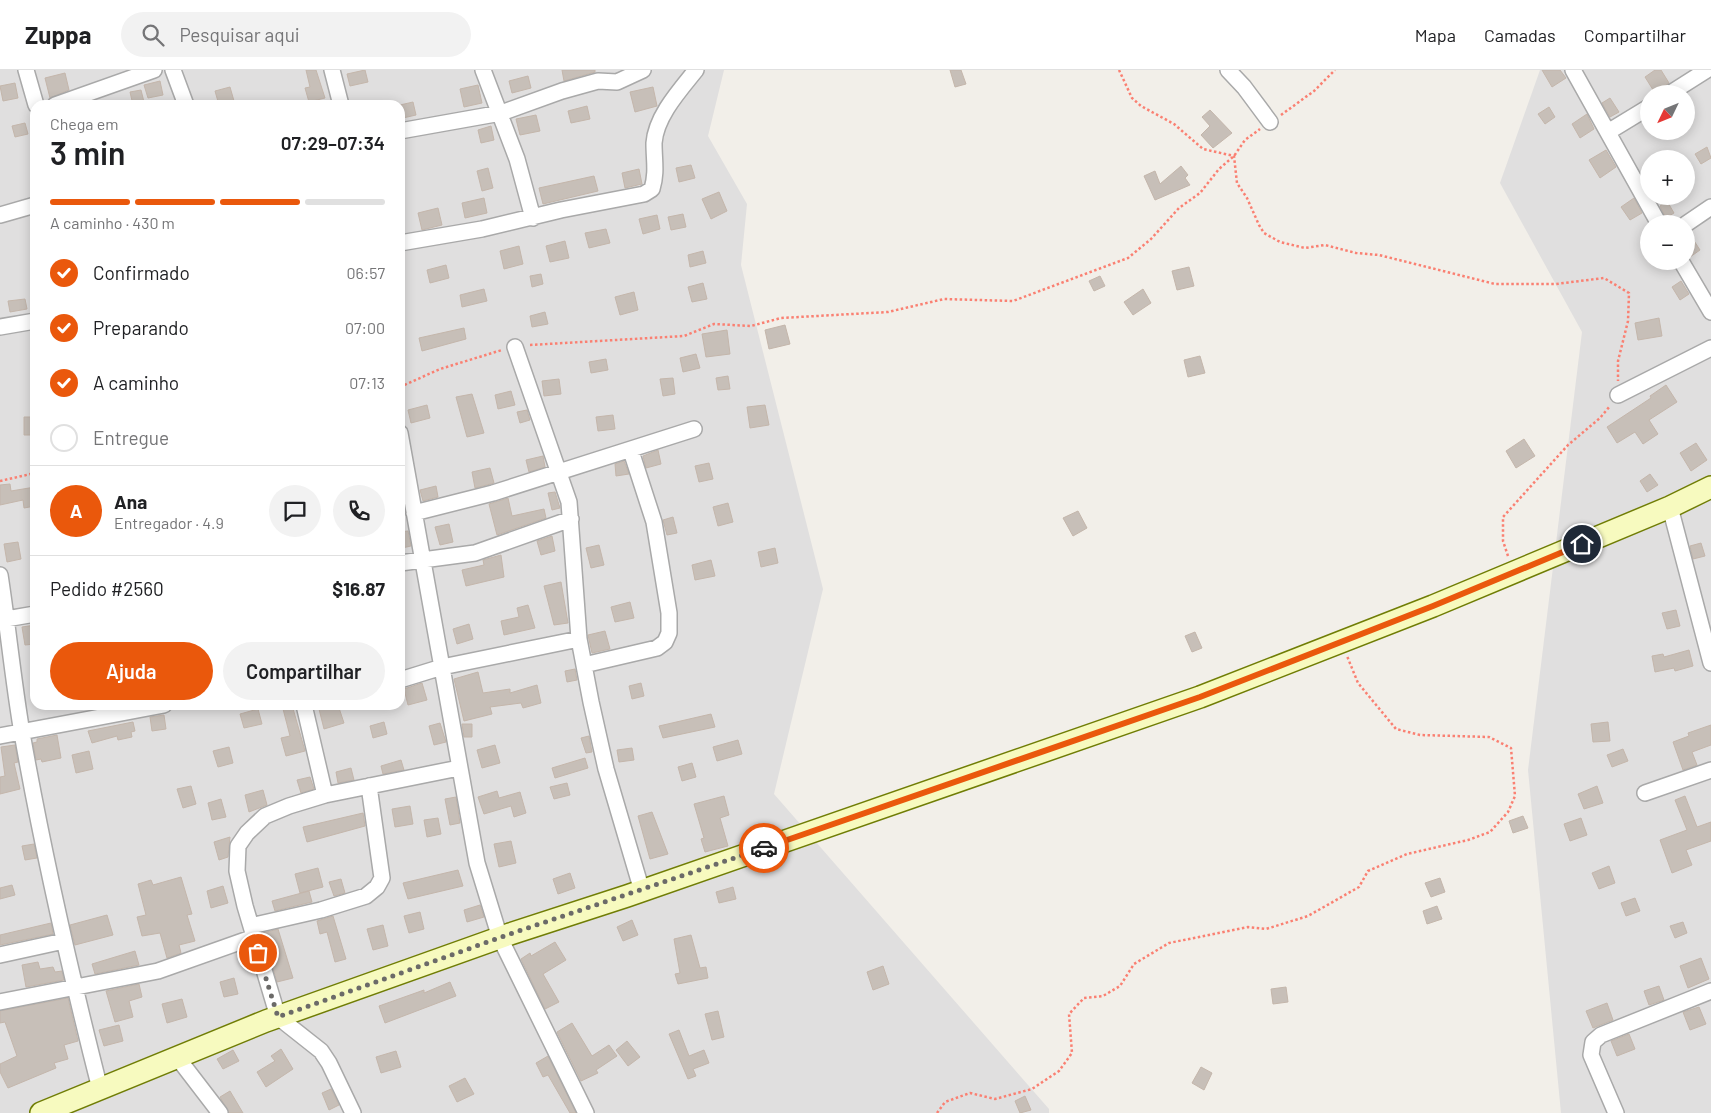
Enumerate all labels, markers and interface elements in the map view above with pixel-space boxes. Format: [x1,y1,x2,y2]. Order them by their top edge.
search box [121,12,471,57]
text: Zuppa [25,20,91,49]
icon: search [139,21,167,49]
text: Pesquisar aqui [179,23,300,46]
text: Mapa [1415,24,1456,46]
text: Camadas [1484,24,1556,46]
text: Compartilhar [1584,24,1686,46]
north arrow [1640,85,1695,140]
map controls [1640,85,1695,270]
text: Chega em [50,114,118,133]
text: 07:29–07:34 [281,131,385,154]
text: 3 min [50,133,126,171]
button: + [1640,150,1695,205]
text: A caminho · 430 m [50,213,175,232]
button: − [1640,215,1695,270]
icon: check [50,259,78,287]
text: Confirmado [93,261,190,284]
text: 06:57 [347,263,385,282]
icon: check [50,314,78,342]
text: Preparando [93,316,189,339]
text: 07:00 [345,318,385,337]
icon: check [50,369,78,397]
text: A caminho [93,371,179,394]
text: 07:13 [349,373,385,392]
text: Entregue [93,426,169,449]
button: chat [269,485,321,537]
button: phone [333,485,385,537]
text: Ana [114,490,147,513]
text: A [70,499,82,522]
text: Entregador · 4.9 [114,513,224,532]
pin [1561,523,1603,565]
icon: home [1568,530,1596,558]
text: Pedido #2560 [50,577,164,600]
text: $16.87 [332,577,385,600]
button: Ajuda [50,642,213,700]
button: Compartilhar [223,642,385,700]
courier [739,823,789,873]
icon: car [750,834,778,862]
pin [237,932,279,974]
icon: bag [244,939,272,967]

